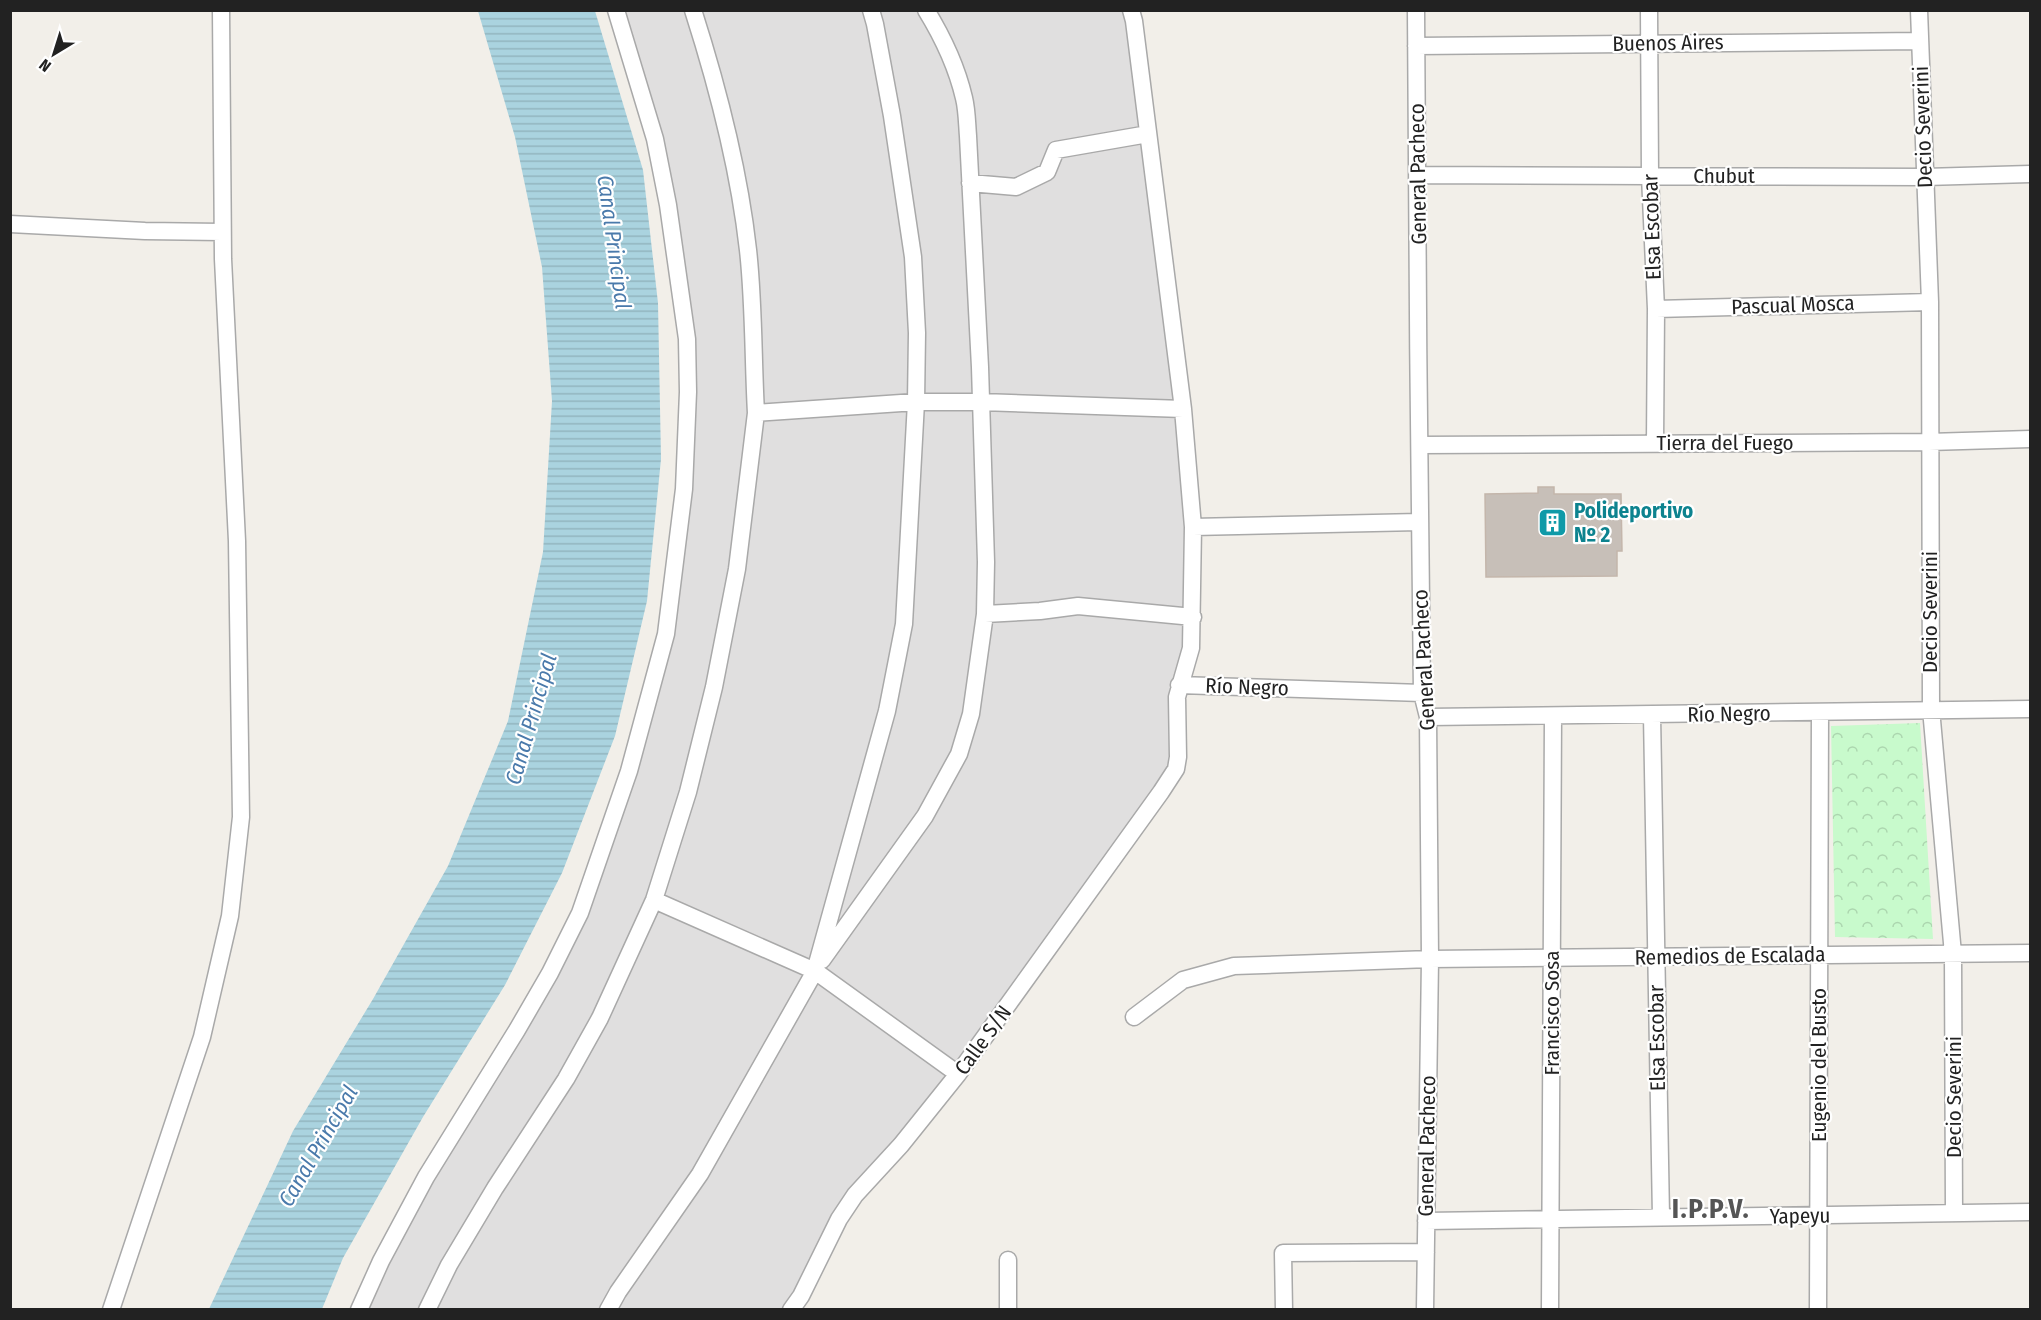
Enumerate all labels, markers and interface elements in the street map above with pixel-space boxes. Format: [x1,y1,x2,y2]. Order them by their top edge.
north arrow [24,24,84,84]
street label: Buenos Aires [1612,29,1724,57]
text: N [35,55,55,76]
street label: Decio Severini [1908,65,1938,189]
street label: General Pacheco [1404,103,1432,245]
street label: Chubut [1693,163,1755,189]
water label: Canal Principal [591,173,637,311]
street label: Elsa Escobar [1637,173,1667,281]
street label: Pascual Mosca [1731,290,1855,320]
street label: Tierra del Fuego [1656,430,1794,456]
place label: Polideportivo Nº 2 [1574,498,1693,548]
building icon: Polideportivo Nº 2 [1537,507,1569,539]
street label: Decio Severini [1917,551,1943,673]
street label: General Pacheco [1407,589,1441,731]
water label: Canal Principal [499,650,563,788]
street label: Río Negro [1205,673,1289,701]
street label: Río Negro [1687,700,1771,728]
street label: Remedios de Escalada [1634,941,1826,971]
street label: Francisco Sosa [1539,951,1565,1075]
street label: Elsa Escobar [1643,984,1671,1091]
street label: Eugenio del Busto [1806,988,1832,1142]
street label: Calle S/N [949,1000,1017,1080]
street label: Decio Severini [1941,1036,1967,1158]
street label: General Pacheco [1413,1075,1441,1217]
water label: Canal Principal [273,1081,364,1211]
district label: I.P.P.V. [1672,1193,1750,1225]
street label: Yapeyu [1769,1202,1831,1230]

